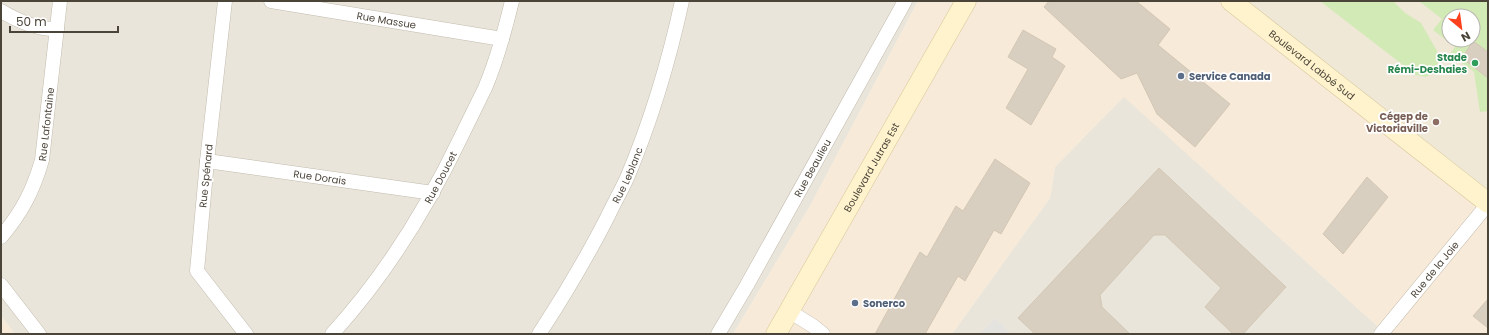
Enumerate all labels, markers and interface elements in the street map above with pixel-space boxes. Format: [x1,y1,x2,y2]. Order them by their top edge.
scale bar [10,8,118,34]
street label: Rue Massue [356,8,417,32]
north arrow [1441,8,1481,48]
text: 50 m [16,13,47,30]
street label: Boulevard Labbé Sud [1266,26,1358,103]
text: N [1458,28,1473,46]
place label: Stade Rémi-Deshaies [1388,50,1467,77]
marker: Stade Rémi-Deshaies [1470,58,1480,68]
place label: Service Canada [1189,69,1271,84]
marker: Service Canada [1176,71,1186,81]
street label: Rue Lafontaine [34,87,58,162]
place label: Cégep de Victoriaville [1366,109,1428,136]
marker: Cégep de Victoriaville [1431,117,1441,127]
street label: Boulevard Jutras Est [840,119,903,215]
street label: Rue Beaulieu [790,136,834,200]
street label: Rue Spénard [195,143,217,209]
street label: Rue Leblanc [608,145,646,206]
street label: Rue Doucet [420,148,461,206]
street label: Rue Dorais [293,166,347,188]
street label: Rue de la Joie [1407,238,1462,301]
place label: Sonerco [863,296,906,311]
marker: Sonerco [850,298,860,308]

